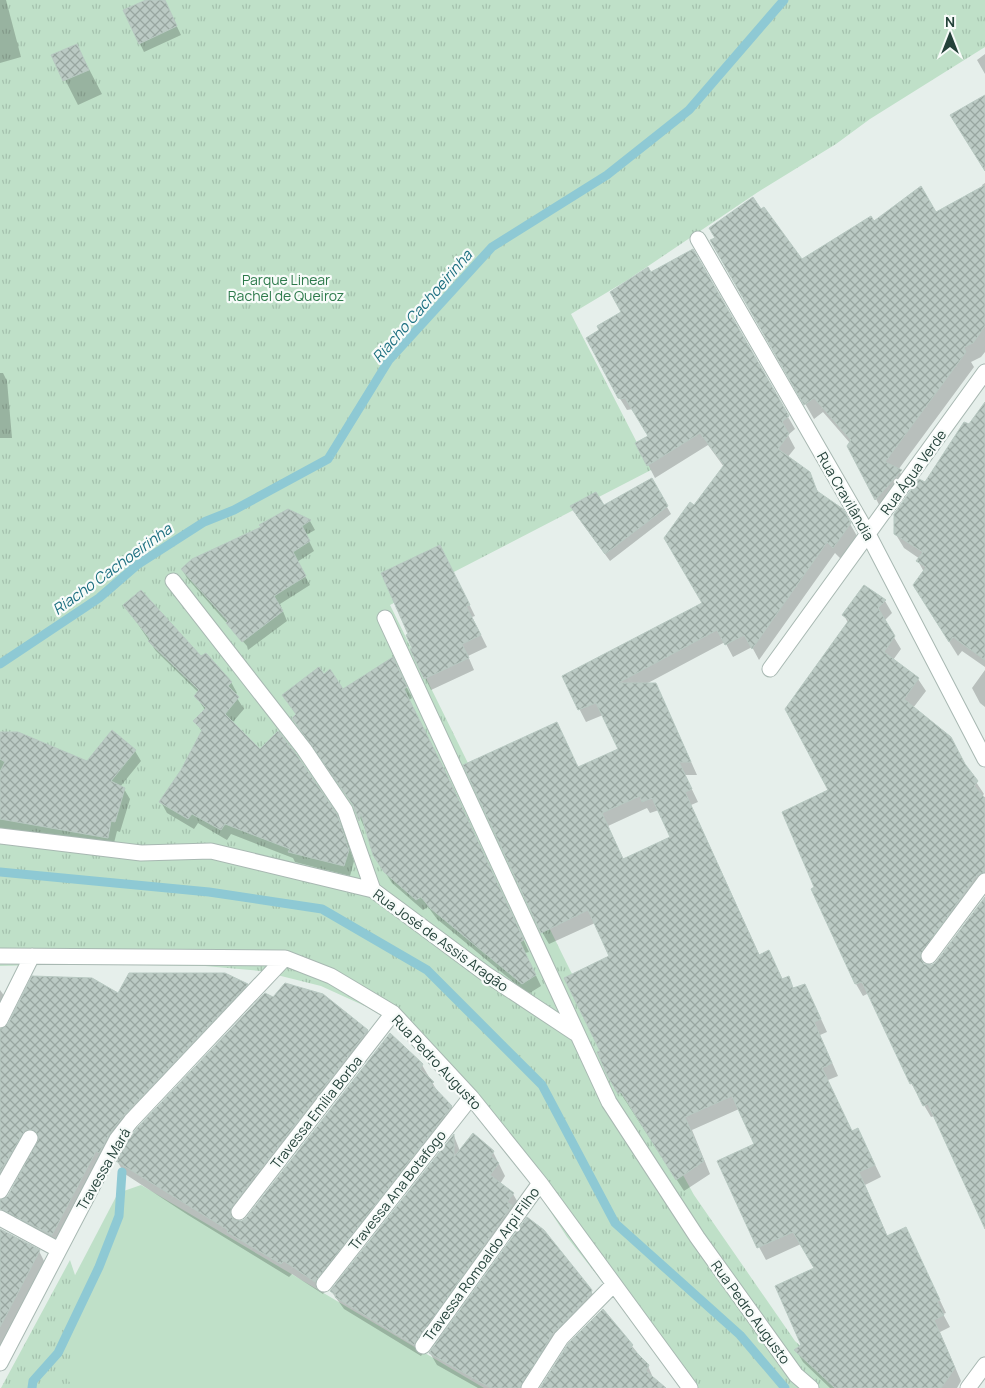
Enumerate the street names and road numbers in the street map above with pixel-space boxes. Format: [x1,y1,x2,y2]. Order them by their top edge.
street label: Rua Água Verde [876,426,950,518]
street label: Rua Cravilândia [813,448,879,544]
street label: Rua José de Assis Aragão [370,884,512,996]
street label: Rua Pedro Augusto [388,1010,486,1114]
street label: Travessa Emília Borba [266,1052,366,1172]
street label: Travessa Mará [72,1124,134,1214]
street label: Travessa Ana Botafogo [344,1126,450,1254]
street label: Travessa Romoaldo Arpi Filho [419,1183,543,1345]
street label: Rua Pedro Augusto [707,1257,795,1367]

